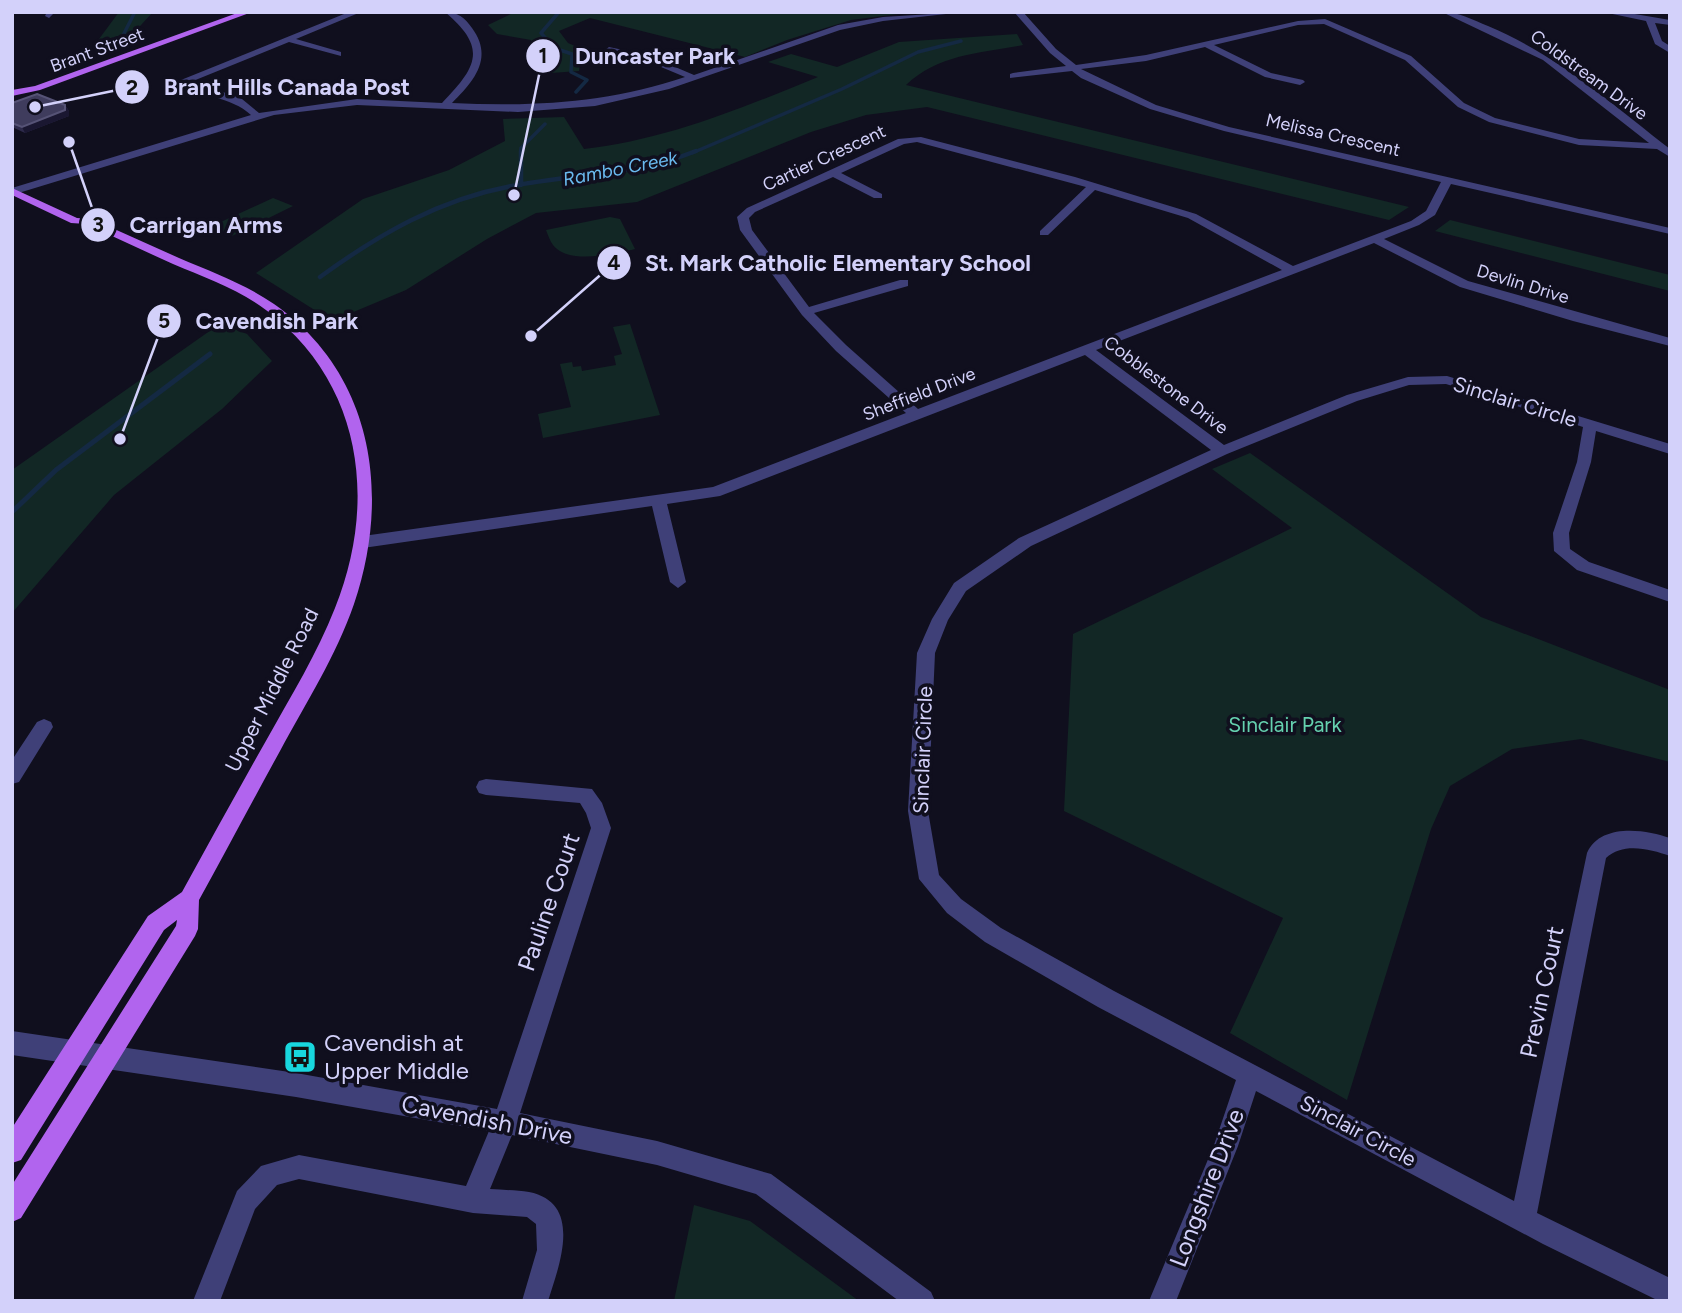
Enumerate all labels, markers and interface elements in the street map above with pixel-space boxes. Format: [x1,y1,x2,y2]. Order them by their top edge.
street label: Brant Street [47,23,147,77]
street label: Coldstream Drive [1526,25,1652,125]
callout: Duncaster Park [526,34,749,78]
text: Duncaster Park [575,42,736,70]
text: 1 [539,43,547,68]
callout: Brant Hills Canada Post [115,65,424,109]
text: Brant Hills Canada Post [164,73,410,101]
text: 2 [126,75,138,100]
street label: Melissa Crescent [1264,109,1403,161]
street label: Cartier Crescent [759,120,889,196]
water label: Rambo Creek [561,146,680,191]
callout: Carrigan Arms [81,203,297,247]
text: Carrigan Arms [130,211,283,239]
text: 3 [92,212,104,237]
callout: St. Mark Catholic Elementary School [596,241,1045,285]
text: St. Mark Catholic Elementary School [645,249,1031,277]
text: 4 [607,250,621,275]
street label: Devlin Drive [1474,260,1572,309]
callout: Cavendish Park [147,299,372,343]
text: Cavendish Park [196,307,359,335]
text: 5 [158,308,170,333]
street label: Cobblestone Drive [1100,331,1233,439]
street label: Sheffield Drive [860,362,979,426]
street label: Sinclair Circle [1450,371,1580,432]
street label: Upper Middle Road [219,604,324,776]
street label: Sinclair Circle [908,686,937,814]
park label: Sinclair Park [1228,712,1342,737]
street label: Pauline Court [511,829,586,975]
street label: Previn Court [1513,923,1570,1060]
place label: Cavendish at Upper Middle [324,1028,469,1085]
bus stop icon: Cavendish at Upper Middle [281,1038,319,1076]
street label: Cavendish Drive [399,1089,575,1150]
street label: Sinclair Circle [1296,1090,1421,1172]
street label: Longshire Drive [1163,1105,1250,1271]

